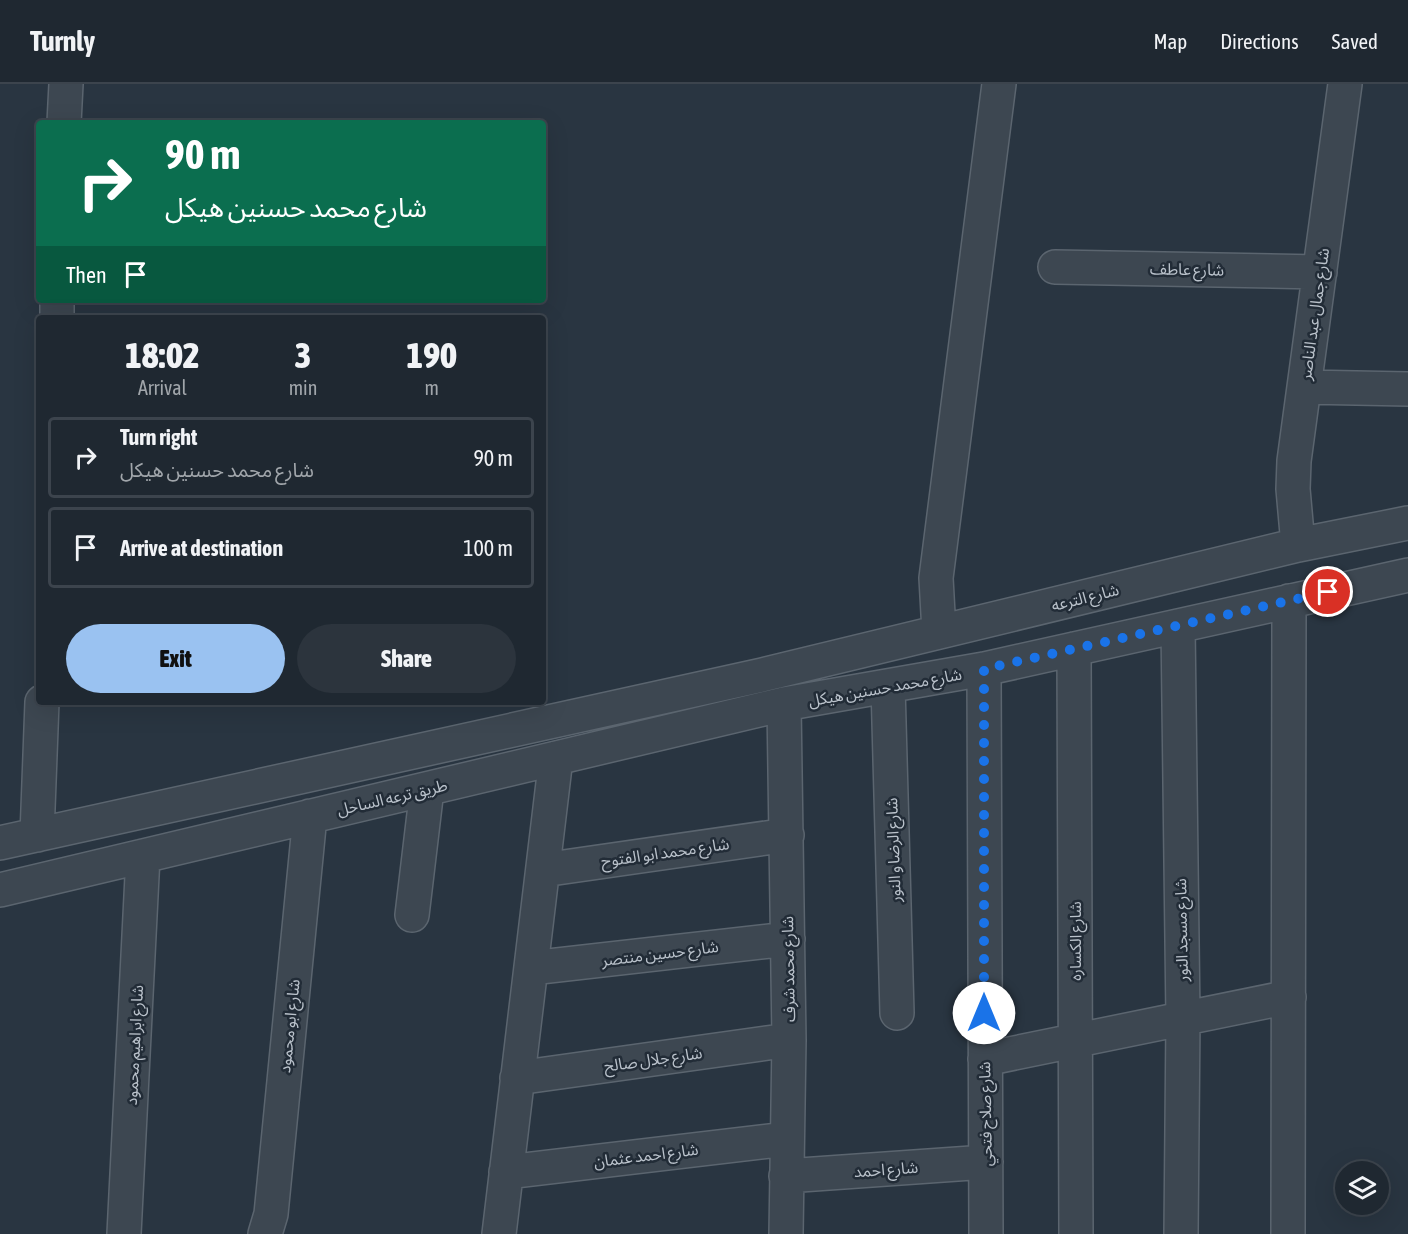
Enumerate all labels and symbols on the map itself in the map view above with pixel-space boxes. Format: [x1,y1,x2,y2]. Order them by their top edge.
street label: شارع جمال عبد الناصر [1296,247,1336,383]
street label: شارع عاطف [1150,259,1224,283]
pin [1302,566,1353,617]
street label: شارع الترعه [1049,580,1122,618]
street label: شارع محمد حسنين هيكل [807,665,964,713]
street label: طريق ترعه الساحل [335,776,450,820]
street label: شارع الرضا و النور [882,797,908,904]
street label: شارع محمد ابو الفتوح [600,834,731,874]
street label: شارع مسجد النور [1171,878,1195,983]
street label: شارع الكساره [1066,901,1088,981]
street label: شارع محمد شرف [778,916,802,1022]
street label: شارع حسين منتصر [600,937,720,973]
street label: شارع ابو محمود [275,978,307,1074]
position arrow [952,981,1016,1045]
street label: شارع ابراهيم محمود [122,984,150,1106]
street label: شارع جلال صالح [603,1043,704,1079]
street label: شارع صلاح فتحي [975,1061,999,1167]
street label: شارع احمد عثمان [593,1140,700,1174]
street label: شارع احمد [853,1158,919,1184]

